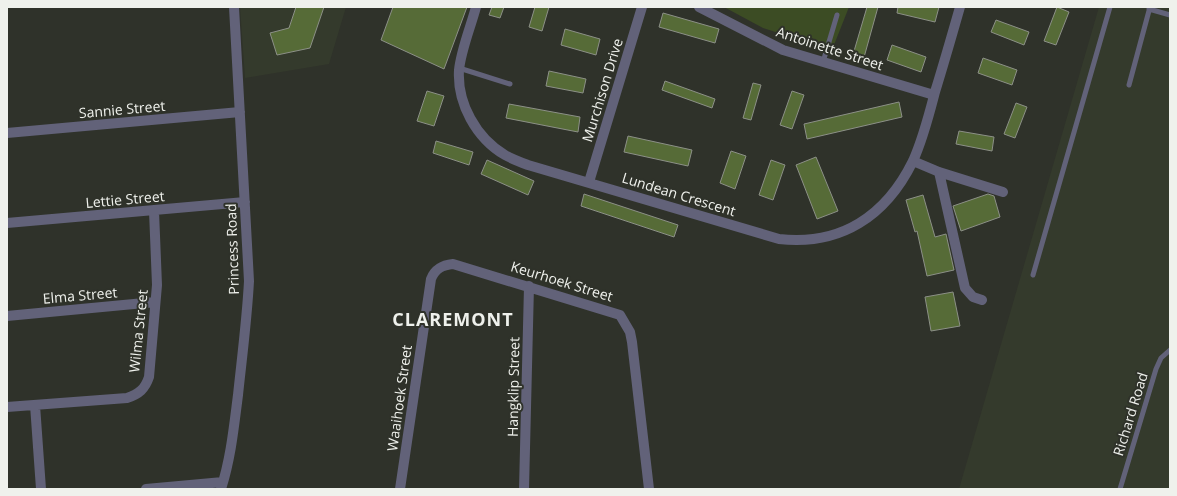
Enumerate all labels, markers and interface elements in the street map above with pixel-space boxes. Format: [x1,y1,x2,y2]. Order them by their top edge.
street label: Antoinette Street [774,22,886,74]
street label: Murchison Drive [577,36,627,144]
street label: Sannie Street [78,96,166,122]
street label: Lundean Crescent [620,168,738,220]
street label: Lettie Street [85,186,165,212]
street label: Princess Road [221,203,243,295]
street label: Keurhoek Street [509,256,615,306]
street label: Elma Street [42,282,118,308]
street label: Wilma Street [124,288,152,374]
district label: CLAREMONT [392,307,514,331]
street label: Hangklip Street [503,337,523,437]
street label: Waaihoek Street [382,344,416,452]
street label: Richard Road [1108,370,1152,458]

